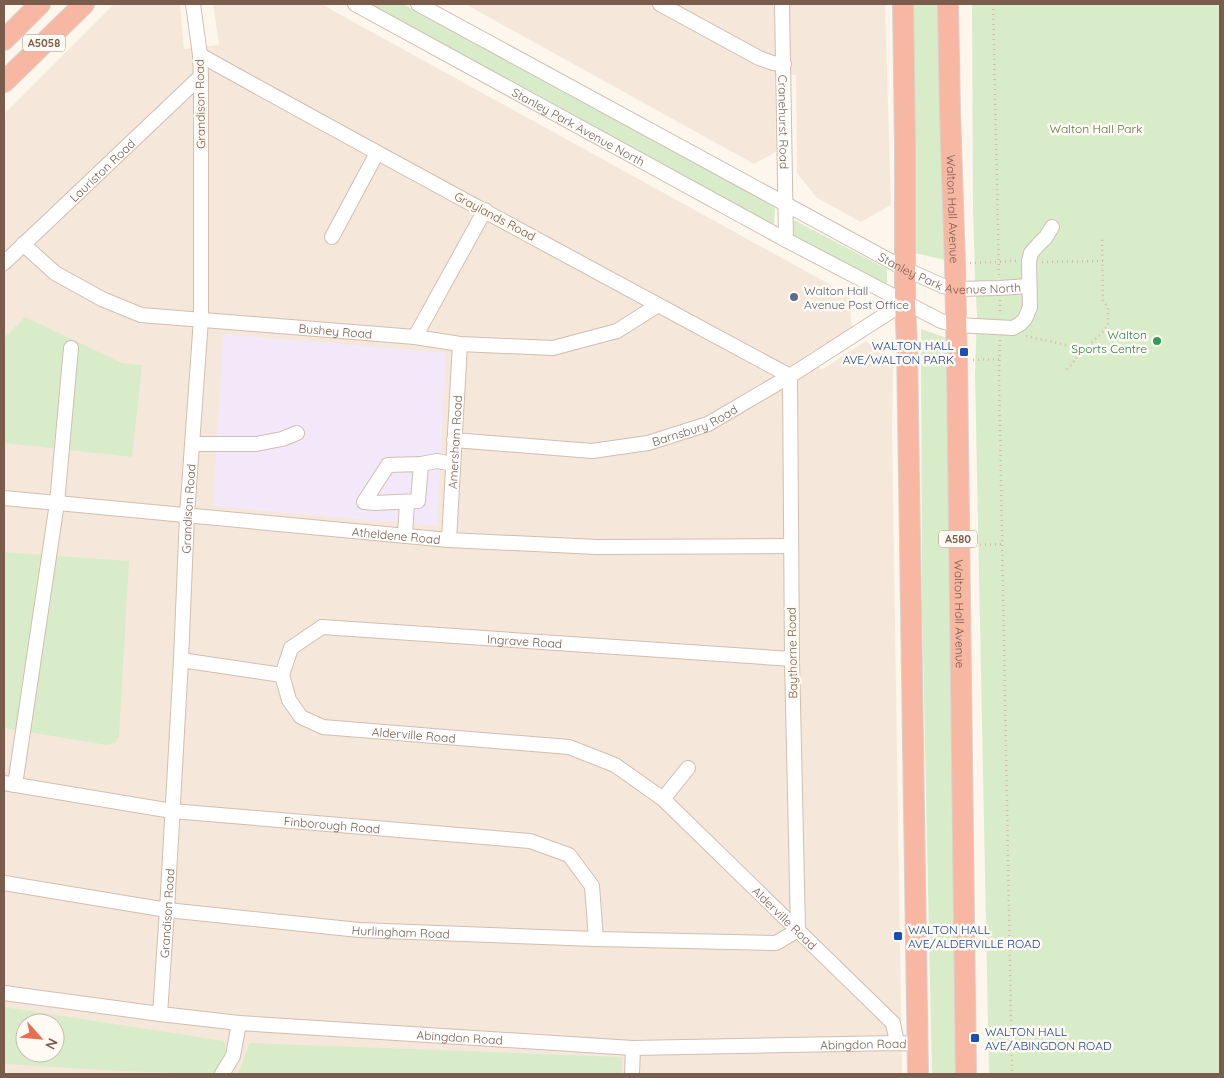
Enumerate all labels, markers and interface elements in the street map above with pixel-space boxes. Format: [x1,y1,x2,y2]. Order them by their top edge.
road number: A5058 [23,34,65,52]
street label: Grandison Road [192,59,208,149]
street label: Cranehurst Road [776,75,792,169]
street label: Stanley Park Avenue North [510,84,648,169]
park label: Walton Hall Park [1049,121,1143,136]
street label: Lauriston Road [66,136,138,205]
street label: Walton Hall Avenue [944,154,962,264]
street label: Graylands Road [452,188,538,244]
street label: Stanley Park Avenue North [876,249,1022,297]
place label: Walton Hall Avenue Post Office [804,283,909,312]
marker: Walton Hall Avenue Post Office [788,291,800,303]
street label: Bushey Road [298,320,373,341]
place label: Walton Sports Centre [1071,327,1147,356]
marker: Walton Sports Centre [1151,335,1163,347]
place label: WALTON HALL AVE/WALTON PARK [843,338,955,367]
marker: WALTON HALL AVE/WALTON PARK [958,346,970,358]
street label: Amersham Road [444,395,465,489]
street label: Barnsbury Road [650,401,740,449]
street label: Grandison Road [178,463,198,554]
street label: Atheldene Road [351,523,441,547]
road number: A580 [939,530,977,548]
street label: Walton Hall Avenue [952,559,968,669]
street label: Baythorne Road [784,607,800,699]
street label: Ingrave Road [487,631,563,651]
street label: Alderville Road [371,724,456,745]
street label: Finborough Road [283,813,381,836]
street label: Grandison Road [156,868,177,959]
street label: Alderville Road [750,883,820,952]
street label: Hurlingham Road [351,922,450,941]
place label: WALTON HALL AVE/ALDERVILLE ROAD [908,922,1041,951]
marker: WALTON HALL AVE/ALDERVILLE ROAD [892,930,904,942]
north arrow [15,1013,65,1063]
place label: WALTON HALL AVE/ABINGDON ROAD [985,1024,1112,1053]
street label: Abingdon Road [416,1027,503,1047]
marker: WALTON HALL AVE/ABINGDON ROAD [969,1032,981,1044]
text: N [41,1035,62,1053]
street label: Abingdon Road [820,1035,907,1052]

